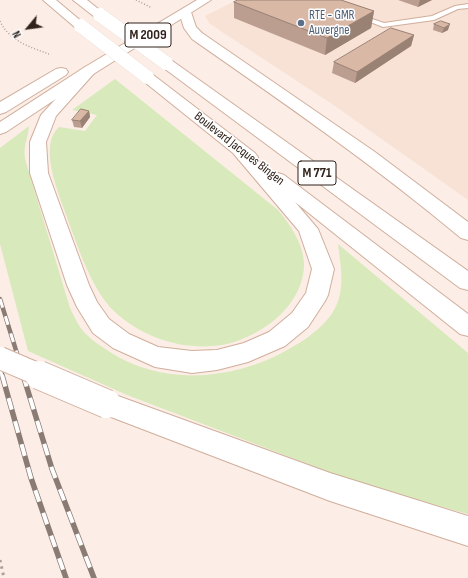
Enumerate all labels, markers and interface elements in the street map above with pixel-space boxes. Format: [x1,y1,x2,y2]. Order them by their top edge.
north arrow [8,8,48,48]
place label: RTE - GMR Auvergne [309,8,355,39]
marker: RTE - GMR Auvergne [296,18,306,28]
road number: M 2009 [125,23,171,47]
text: N [10,28,24,40]
street label: Boulevard Jacques Bingen [191,109,287,189]
road number: M 771 [298,161,336,185]

